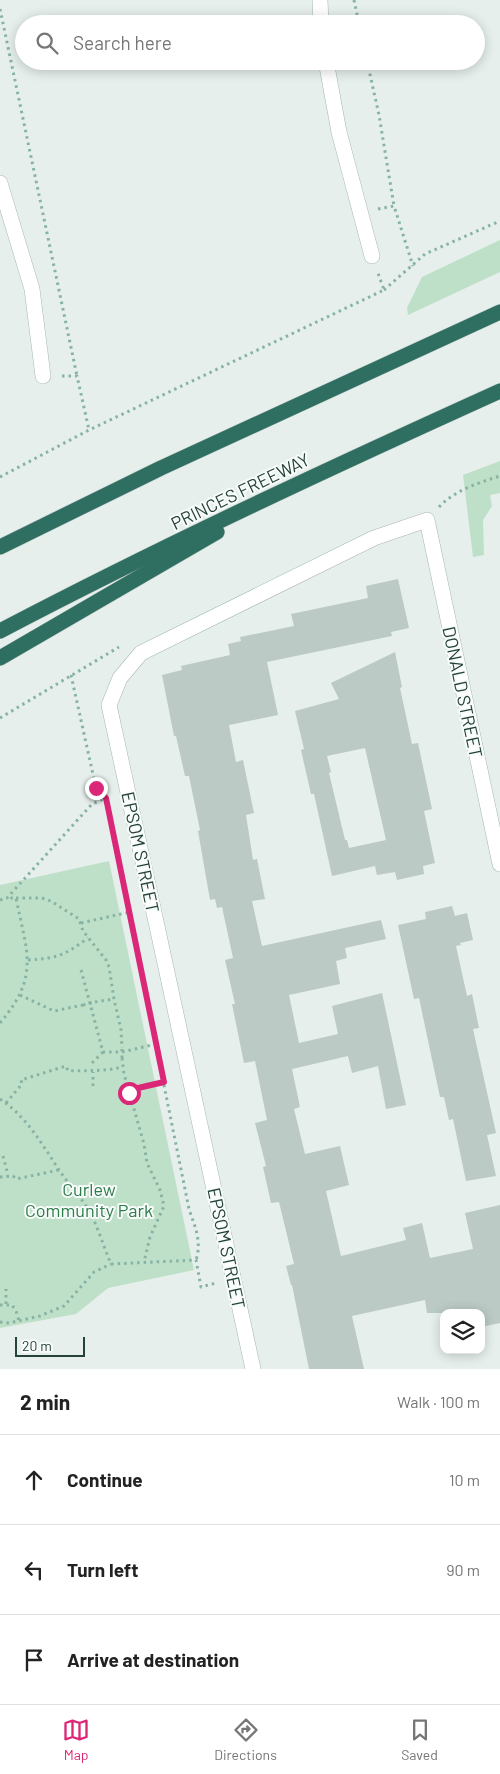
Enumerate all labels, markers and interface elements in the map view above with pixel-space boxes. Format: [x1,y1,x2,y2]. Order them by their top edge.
search box [15,15,485,70]
icon: search [33,29,61,57]
text: Search here [73,31,172,54]
street label: PRINCES FREEWAY [167,448,313,534]
street label: DONALD STREET [438,624,488,760]
route end [85,777,108,800]
street label: EPSOM STREET [117,789,165,915]
route start [118,1082,141,1105]
park label: Curlew Community Park [25,1178,153,1221]
street label: EPSOM STREET [203,1185,251,1311]
map controls [440,1309,485,1354]
button: layers [440,1309,485,1354]
scale bar [15,1334,85,1357]
text: 20 m [22,1337,52,1354]
text: 2 min [20,1389,70,1414]
text: Walk · 100 m [397,1392,480,1411]
icon: ahead [20,1466,48,1494]
text: Continue [67,1468,143,1491]
text: 10 m [449,1470,480,1489]
icon: left [20,1556,48,1584]
text: Turn left [67,1558,138,1581]
text: 90 m [446,1560,480,1579]
icon: arrive [20,1646,48,1674]
text: Arrive at destination [67,1648,239,1671]
tab: Map [62,1716,90,1763]
tab: Directions [214,1716,277,1763]
tab: Saved [401,1716,438,1763]

